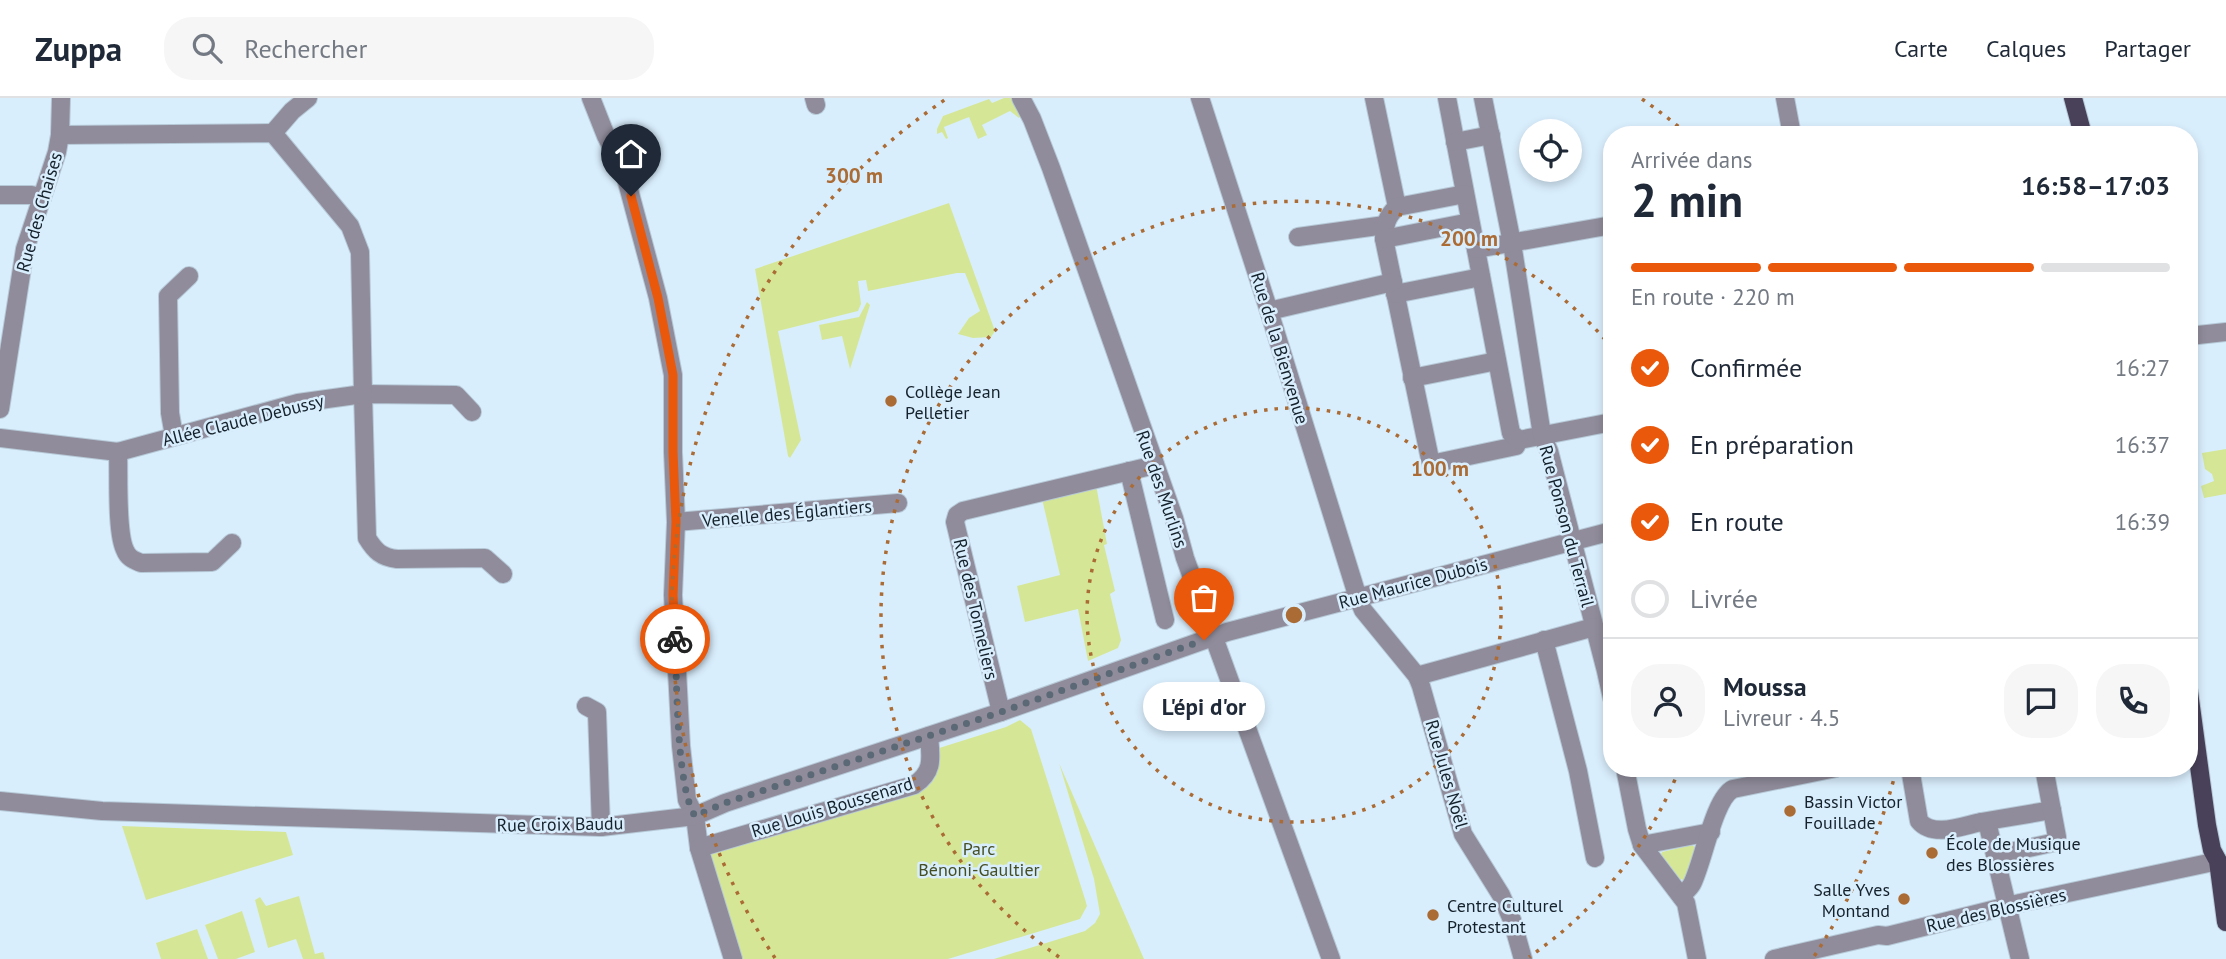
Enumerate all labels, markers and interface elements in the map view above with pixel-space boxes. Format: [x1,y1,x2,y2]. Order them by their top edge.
search box [164,17,654,80]
text: Zuppa [35,27,122,70]
icon: search [188,29,226,67]
text: Rechercher [244,32,367,65]
text: Carte [1894,33,1948,64]
text: Calques [1986,33,2066,64]
text: Partager [2104,33,2191,64]
map controls [1519,119,1582,182]
button: locate [1519,119,1582,182]
pin [601,124,661,196]
icon: home [612,135,650,173]
text: Arrivée dans [1631,145,1752,174]
street label: Rue des Chaises [11,149,67,275]
text: 300 m [825,162,883,189]
text: 16:58–17:03 [2021,169,2170,202]
text: 2 min [1631,170,1743,230]
text: 200 m [1440,225,1498,252]
street label: Rue de la Bienvenue [1246,269,1314,427]
text: En route · 220 m [1631,282,1795,311]
icon: check [1631,349,1669,387]
text: Confirmée [1690,351,1802,384]
text: 16:27 [2115,353,2170,382]
place label: Collège Jean Pelletier [905,380,1001,424]
street label: Allée Claude Debussy [160,389,327,451]
marker: Collège Jean Pelletier [883,393,899,409]
icon: check [1631,426,1669,464]
street label: Rue des Murlins [1131,427,1193,551]
text: En préparation [1690,428,1854,461]
text: 16:37 [2115,430,2170,459]
street label: Rue Ponson du Terrail [1534,443,1600,610]
text: 100 m [1411,455,1469,482]
street label: Venelle des Églantiers [700,494,873,532]
icon: check [1631,503,1669,541]
text: En route [1690,505,1784,538]
text: 16:39 [2115,507,2170,536]
street label: Rue des Tonneliers [949,536,1003,682]
street label: Rue Maurice Dubois [1336,552,1490,614]
pin [1174,568,1234,640]
icon: bag [1185,579,1223,617]
text: Livrée [1690,582,1758,615]
centre of rings [1282,603,1306,627]
courier [640,604,710,674]
icon: bike [656,620,694,658]
button: person [1631,664,1705,738]
button: chat [2004,664,2078,738]
button: phone [2096,664,2170,738]
text: Moussa [1723,670,1807,703]
callout: L'épi d'or [1143,682,1265,731]
text: L'épi d'or [1162,692,1246,721]
text: Livreur · 4.5 [1723,703,1840,732]
street label: Rue Jules Noël [1420,717,1474,832]
street label: Rue Louis Boussenard [748,771,916,843]
place label: Bassin Victor Fouillade [1804,790,1902,834]
marker: Bassin Victor Fouillade [1782,803,1798,819]
street label: Rue Croix Baudu [496,811,624,837]
place label: École de Musique des Blossières [1946,832,2081,876]
park label: Parc Bénoni-Gaultier [918,837,1040,881]
marker: École de Musique des Blossières [1924,845,1940,861]
place label: Salle Yves Montand [1813,878,1890,922]
street label: Rue des Blossières [1924,883,2068,937]
marker: Salle Yves Montand [1896,891,1912,907]
place label: Centre Culturel Protestant [1447,894,1564,938]
marker: Centre Culturel Protestant [1425,907,1441,923]

